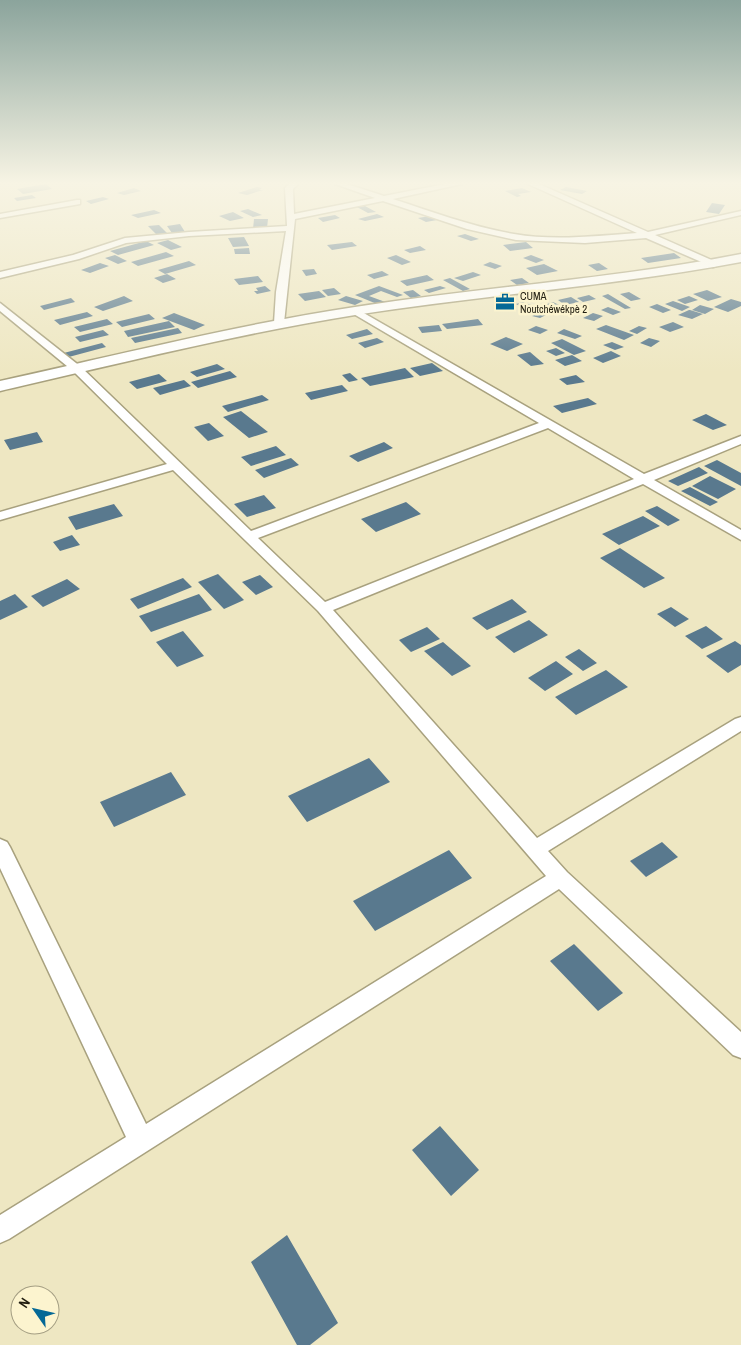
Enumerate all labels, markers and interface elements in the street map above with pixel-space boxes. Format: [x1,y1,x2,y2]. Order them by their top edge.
place label: CUMA Noutchéwékpè 2 [520,289,587,316]
office icon: CUMA Noutchéwékpè 2 [494,291,516,313]
north arrow [10,1285,60,1335]
text: N [14,1294,34,1311]

